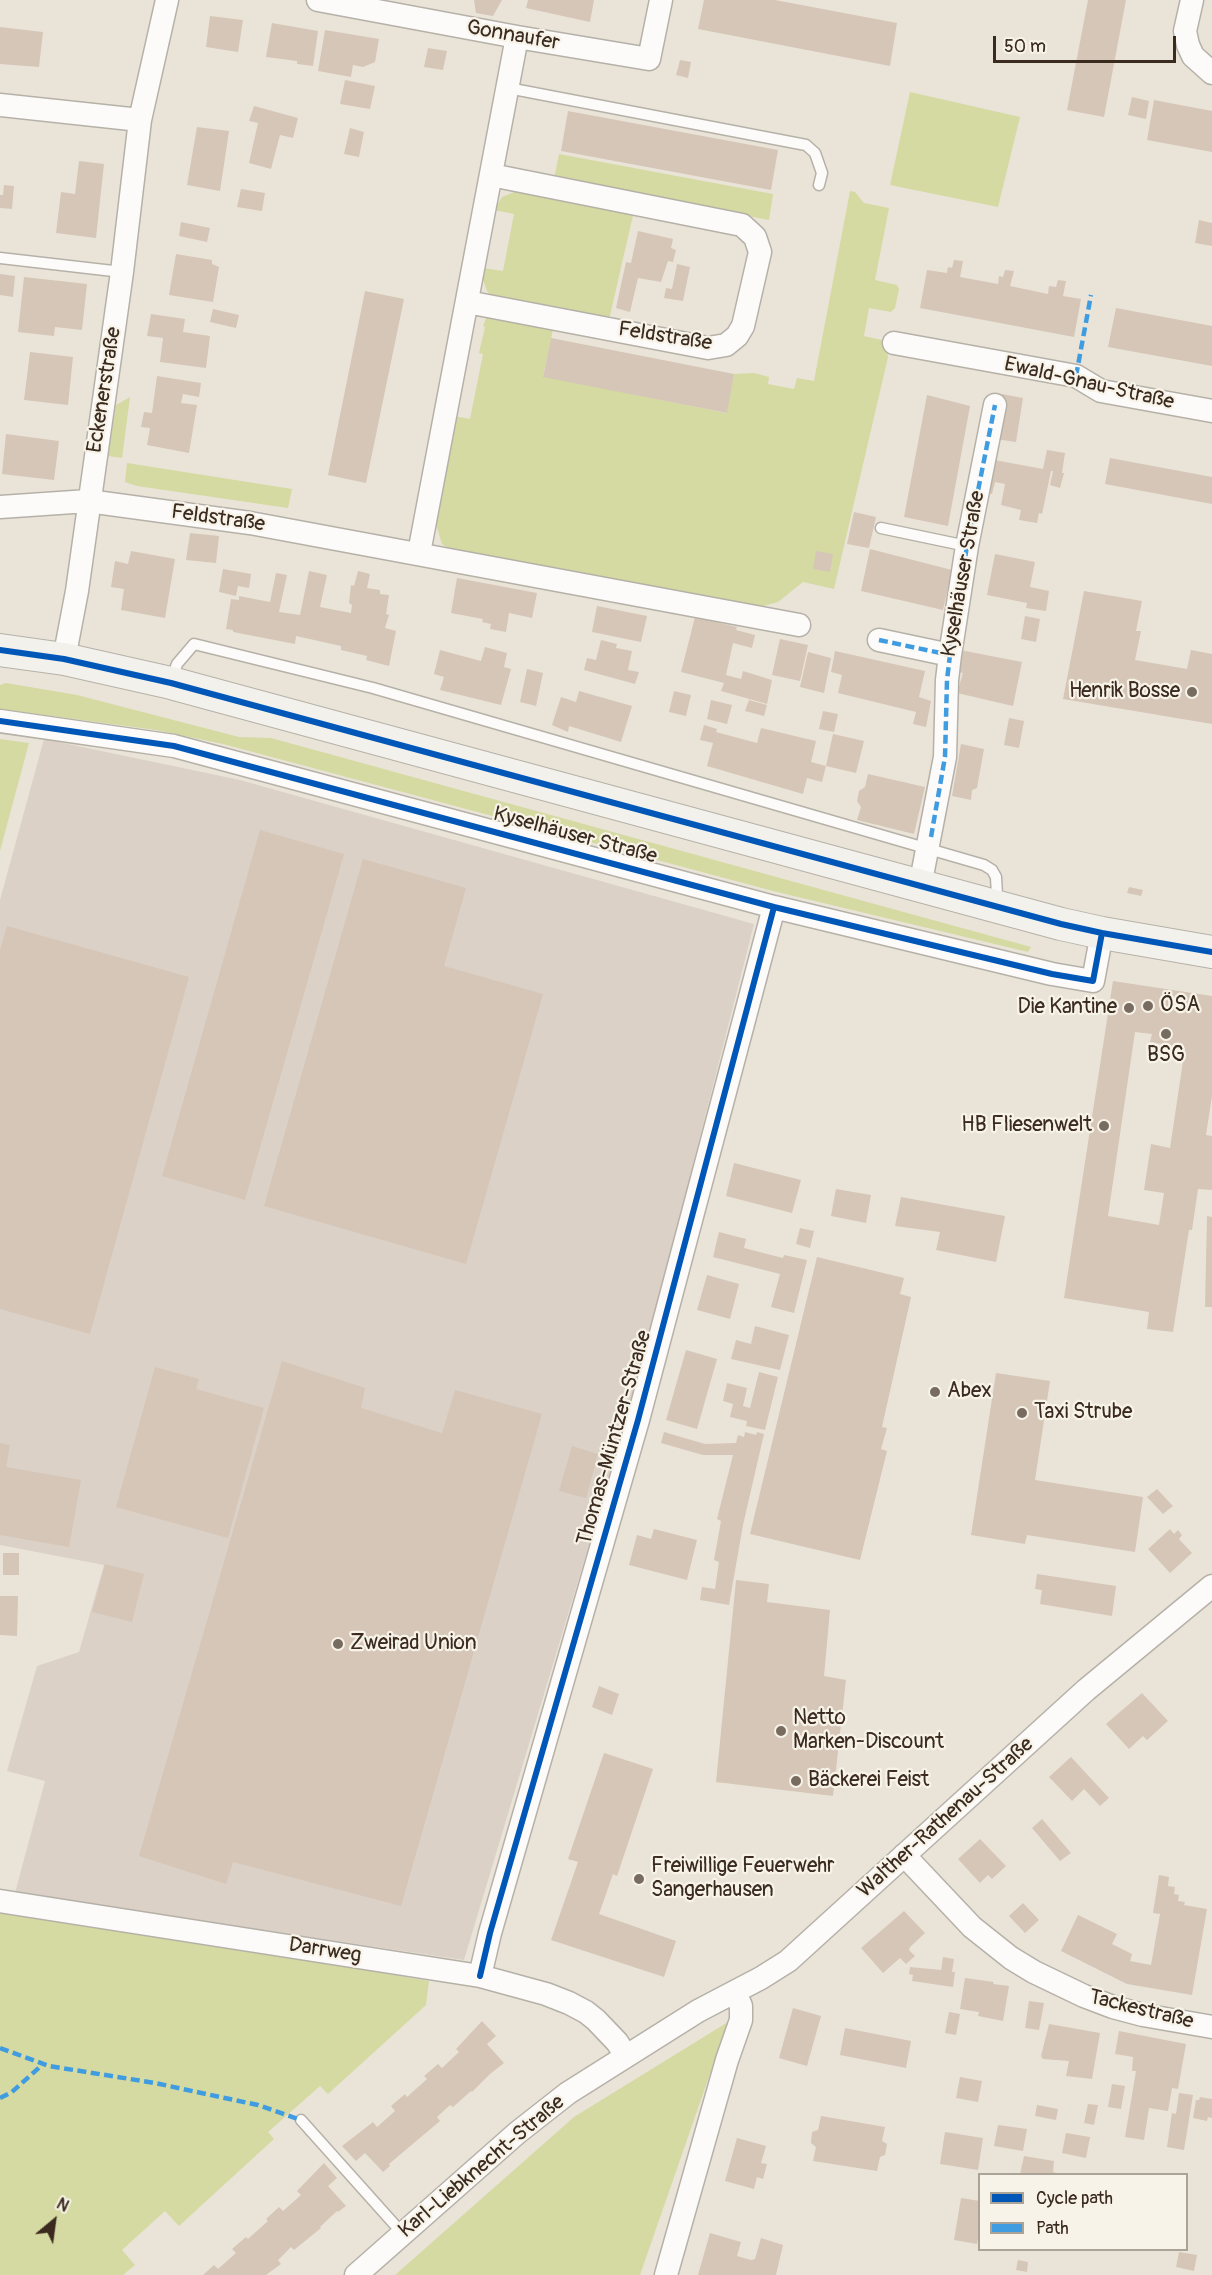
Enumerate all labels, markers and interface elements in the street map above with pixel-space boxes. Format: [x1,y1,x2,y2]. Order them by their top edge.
street label: Gonnaufer [465,15,561,57]
scale bar [996,24,1179,62]
text: 50 m [1004,35,1046,58]
street label: Feldstraße [616,317,714,357]
street label: Eckenerstraße [83,325,127,455]
street label: Ewald-Gnau-Straße [1002,352,1176,416]
street label: Kyselhäuser Straße [937,489,991,659]
street label: Feldstraße [169,500,267,538]
place label: Henrik Bosse [1069,679,1180,705]
marker: Henrik Bosse [1185,685,1199,699]
street label: Kyselhäuser Straße [490,802,660,870]
place label: ÖSA [1160,993,1200,1019]
place label: Die Kantine [1017,995,1117,1021]
marker: ÖSA [1141,999,1155,1013]
marker: Die Kantine [1122,1001,1136,1015]
marker: BSG [1159,1027,1173,1041]
place label: BSG [1147,1043,1185,1069]
place label: HB Fliesenwelt [961,1113,1092,1139]
marker: HB Fliesenwelt [1097,1119,1111,1133]
street label: Thomas-Müntzer-Straße [572,1328,658,1548]
place label: Abex [947,1379,992,1405]
marker: Abex [928,1385,942,1399]
place label: Taxi Strube [1034,1400,1132,1426]
marker: Taxi Strube [1015,1406,1029,1420]
place label: Zweirad Union [350,1631,477,1657]
marker: Zweirad Union [331,1637,345,1651]
place label: Netto Marken-Discount [793,1706,944,1756]
marker: Netto Marken-Discount [774,1724,788,1738]
street label: Walther-Rathenau-Straße [853,1732,1039,1904]
place label: Bäckerei Feist [808,1768,929,1794]
marker: Bäckerei Feist [789,1774,803,1788]
place label: Freiwillige Feuerwehr Sangerhausen [651,1854,835,1904]
marker: Freiwillige Feuerwehr Sangerhausen [632,1872,646,1886]
street label: Darrweg [287,1933,363,1969]
street label: Tackestraße [1086,1985,1196,2035]
street label: Karl-Liebknecht-Straße [394,2090,570,2244]
legend [978,2173,1188,2251]
text: Cycle path [1036,2187,1113,2210]
north arrow [24,2191,84,2251]
text: N [53,2194,72,2217]
text: Path [1036,2217,1069,2240]

